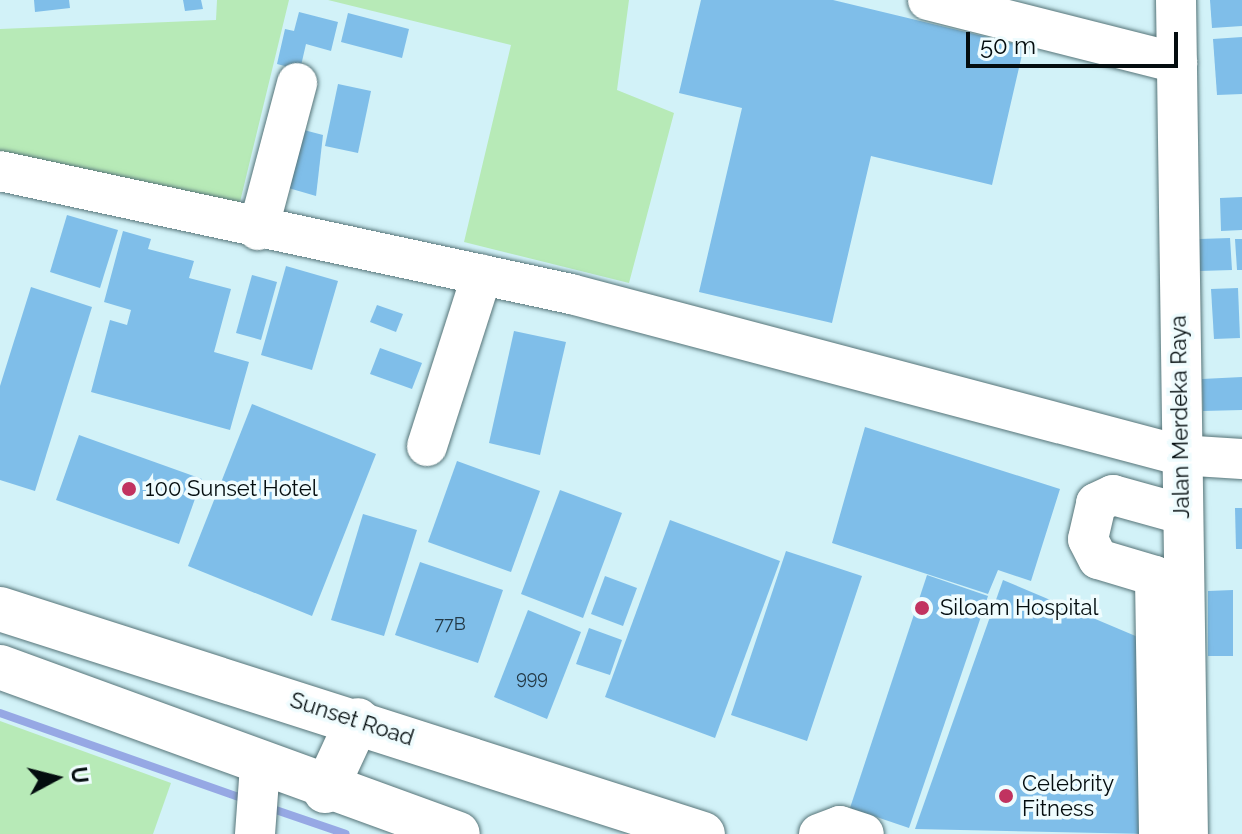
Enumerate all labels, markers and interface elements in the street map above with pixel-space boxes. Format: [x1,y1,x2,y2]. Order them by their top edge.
scale bar [970,16,1182,66]
text: 50 m [980,31,1036,60]
street label: Jalan Merdeka Raya [1165,315,1195,519]
place label: 100 Sunset Hotel [145,476,318,502]
marker: 100 Sunset Hotel [120,480,138,498]
place label: Siloam Hospital [940,595,1099,621]
marker: Siloam Hospital [911,597,933,619]
house number: 77B [434,613,466,635]
house number: 999 [516,667,548,689]
street label: Sunset Road [287,687,417,751]
north arrow [16,738,96,818]
text: U [66,765,94,785]
place label: Celebrity Fitness [1022,770,1114,822]
marker: Celebrity Fitness [997,787,1015,805]

